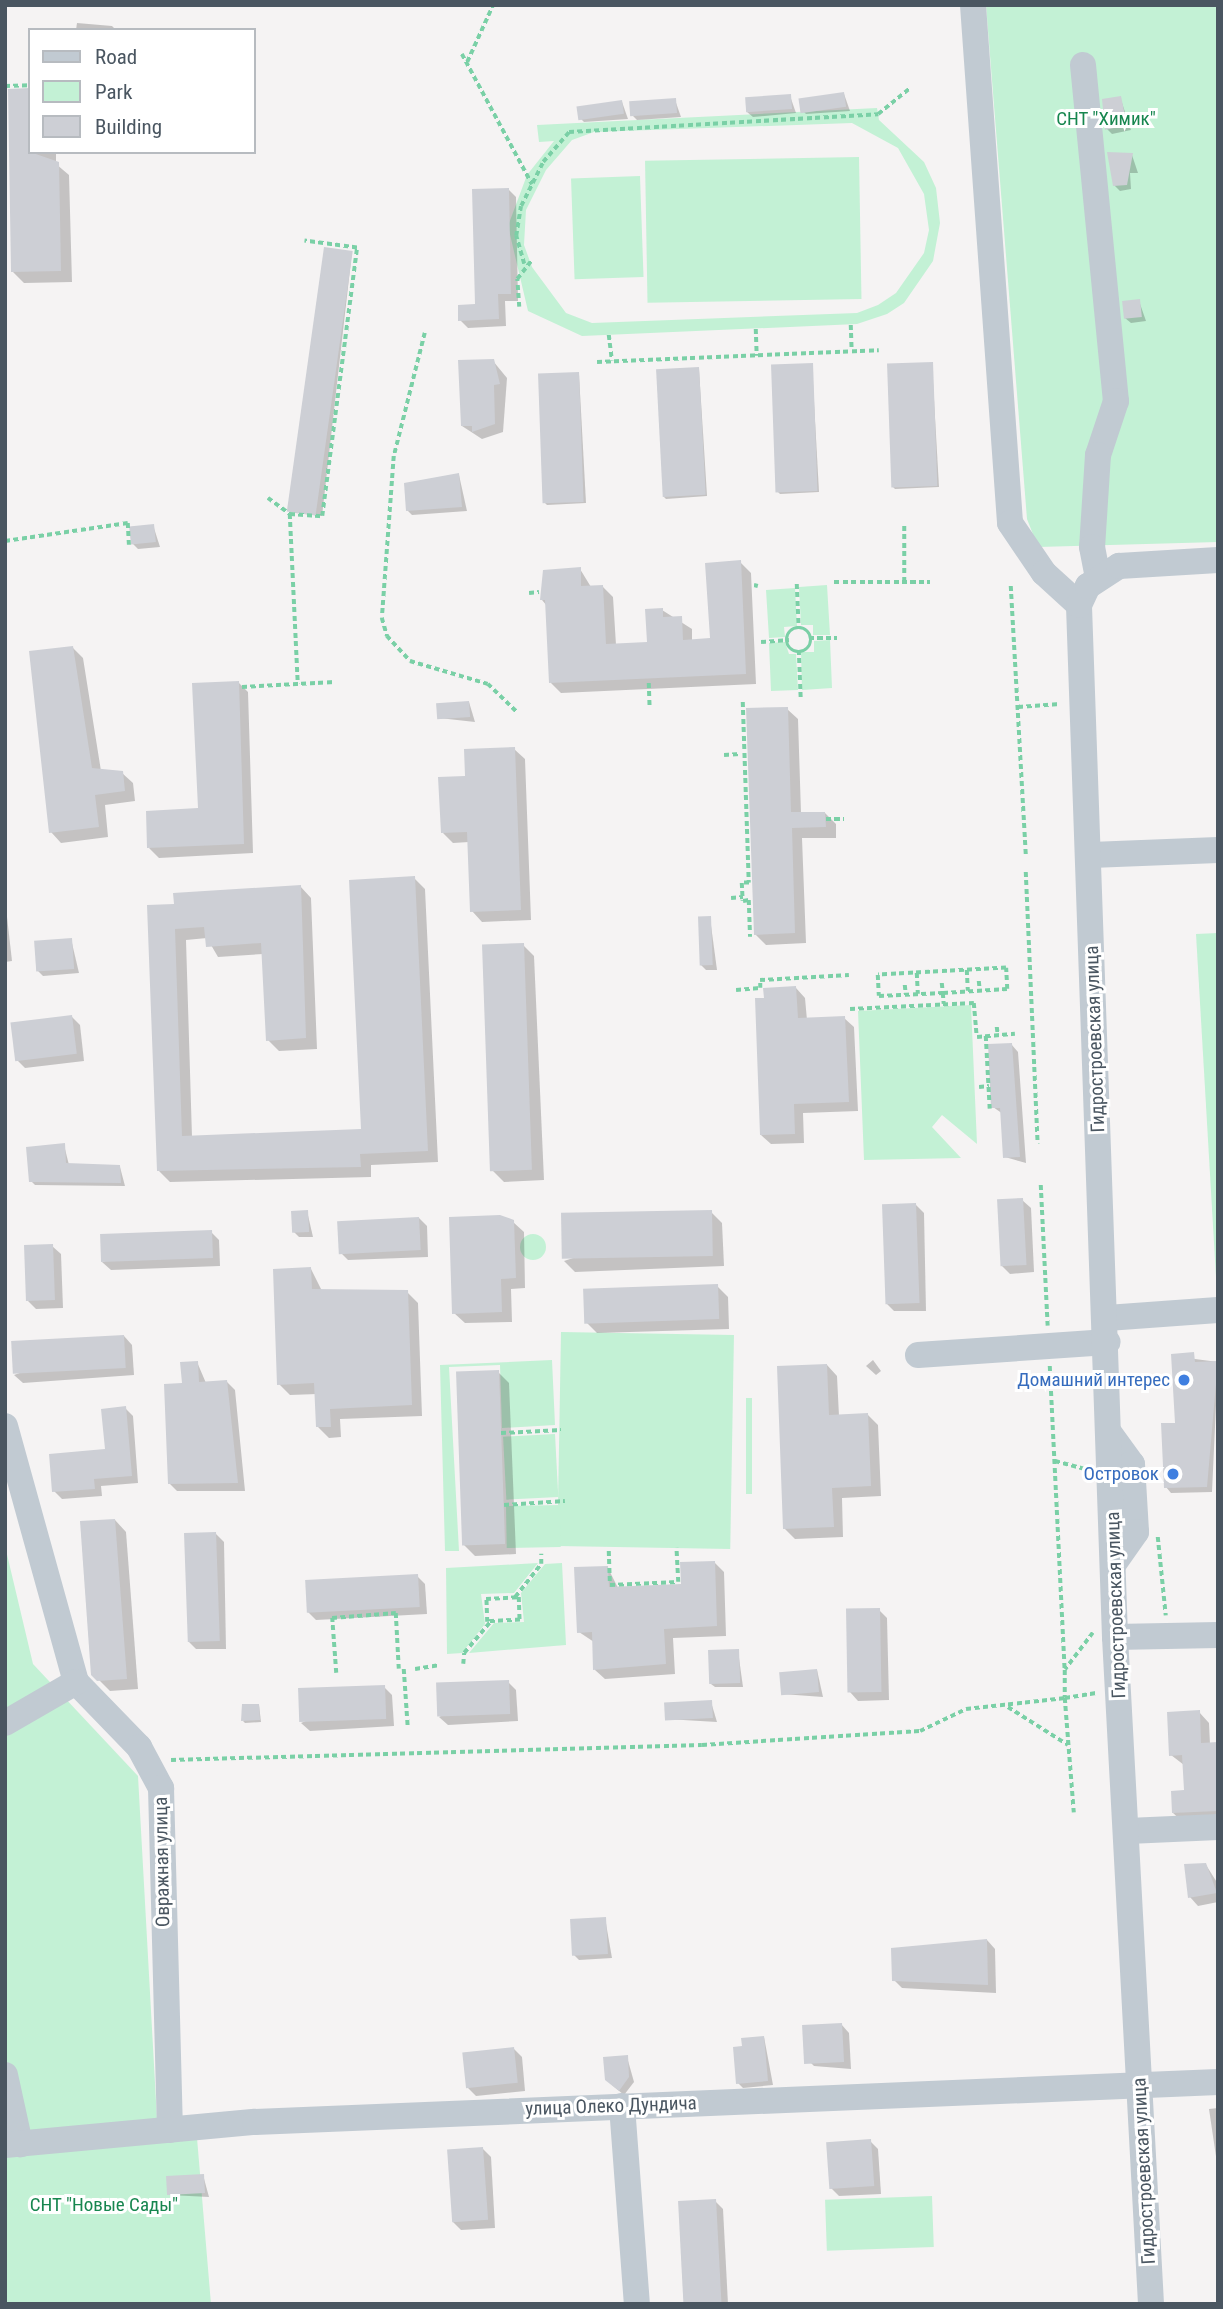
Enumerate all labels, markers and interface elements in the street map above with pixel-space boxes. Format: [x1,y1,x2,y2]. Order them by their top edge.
legend [28,28,256,154]
text: Road [95,45,137,69]
text: Park [95,80,132,104]
park label: СНТ "Химик" [1056,108,1156,130]
text: Building [95,115,162,139]
street label: Гидростроевская улица [1080,945,1110,1133]
place label: Домашний интерес [1017,1369,1170,1391]
marker: Домашний интерес [1176,1372,1192,1388]
place label: Островок [1084,1463,1159,1485]
marker: Островок [1165,1466,1181,1482]
street label: Гидростроевская улица [1101,1511,1131,1699]
street label: Овражная улица [149,1797,175,1927]
street label: Гидростроевская улица [1128,2077,1160,2265]
street label: улица Олеко Дундича [525,2092,697,2120]
park label: СНТ "Новые Сады" [30,2194,178,2216]

